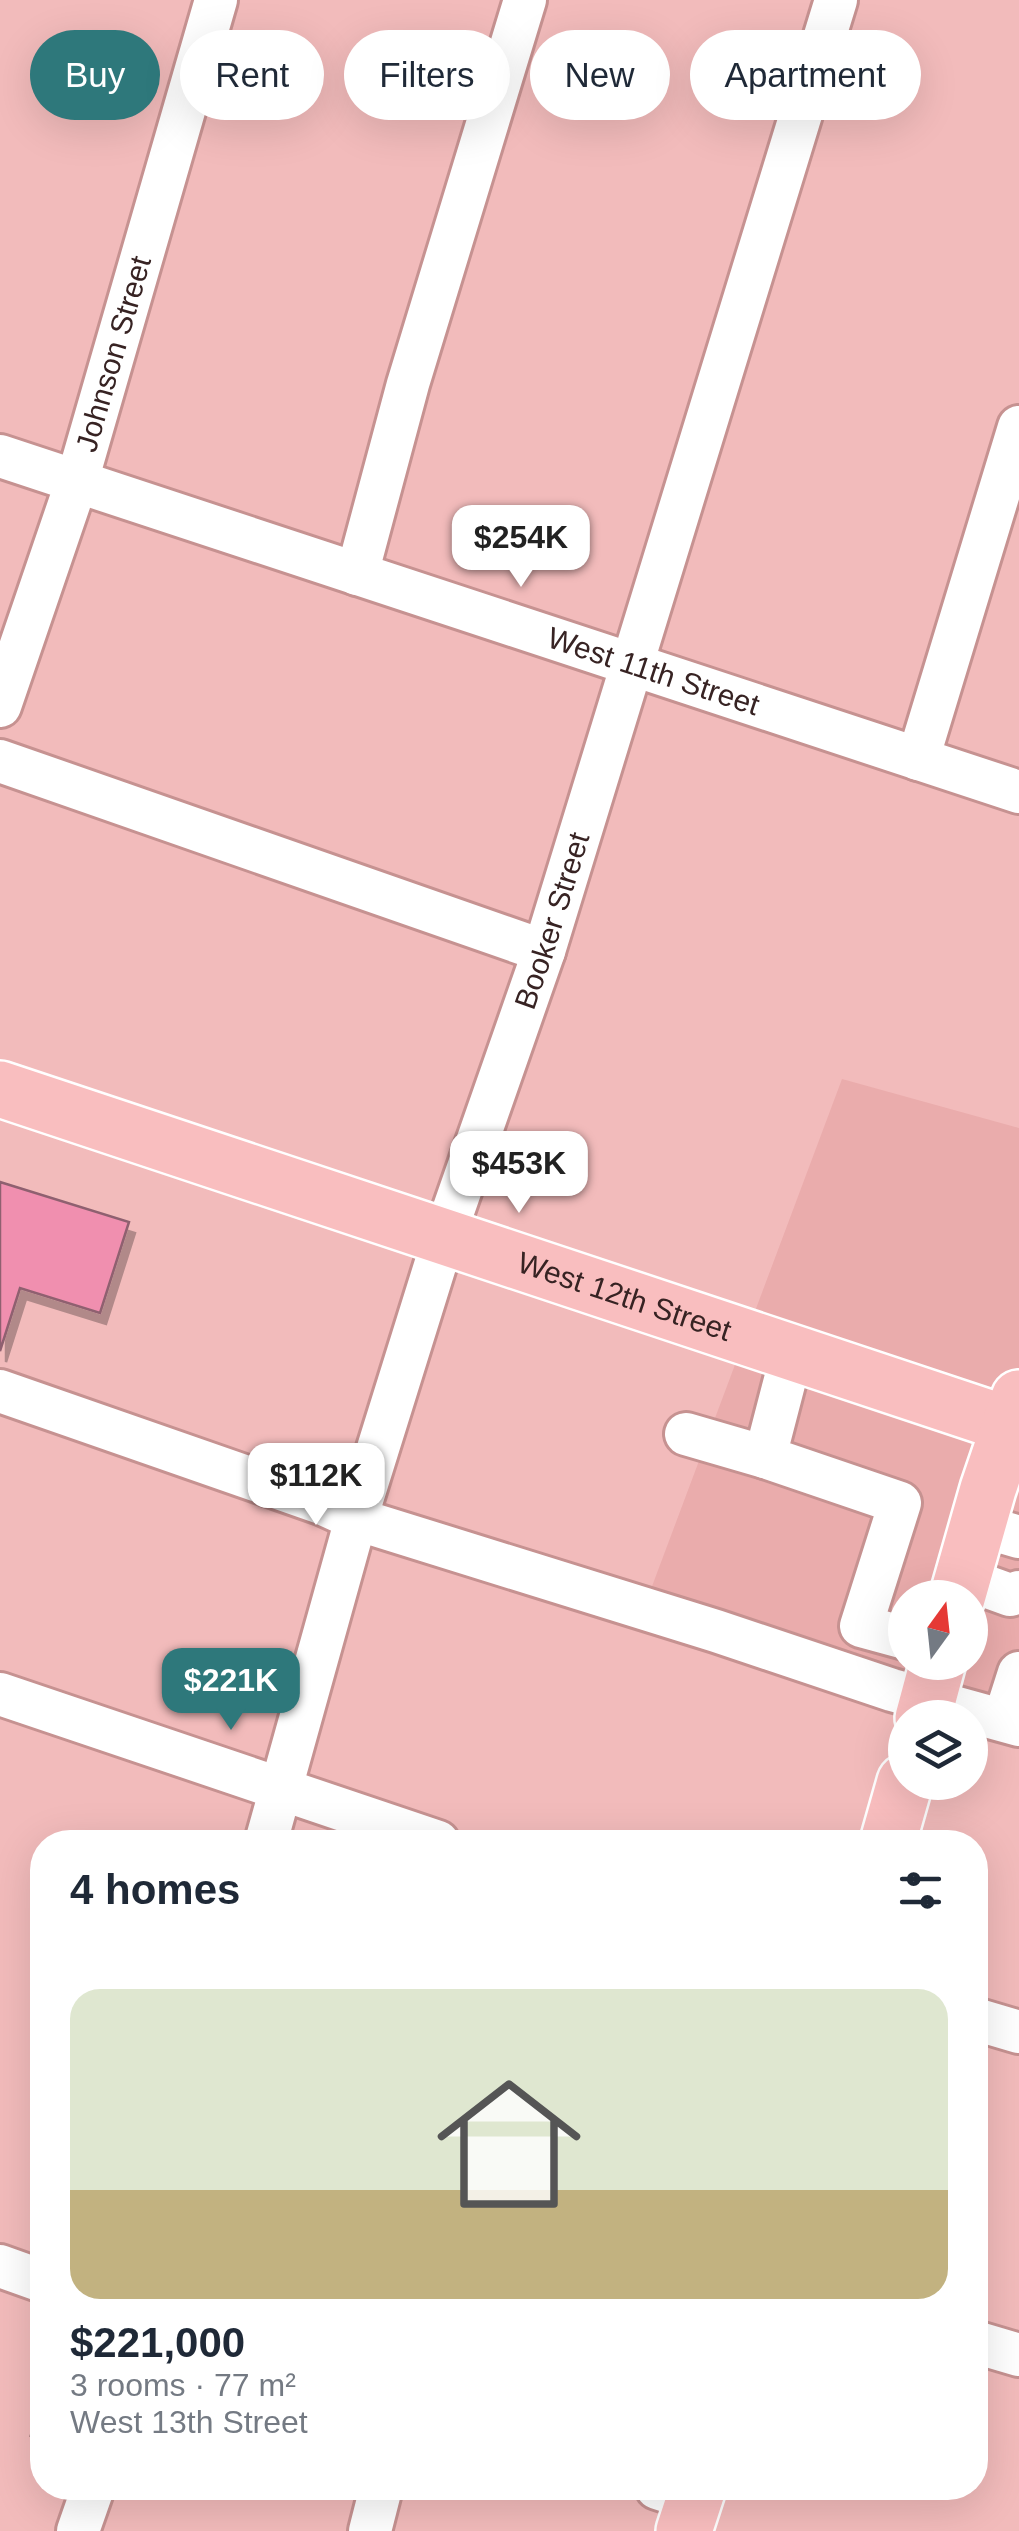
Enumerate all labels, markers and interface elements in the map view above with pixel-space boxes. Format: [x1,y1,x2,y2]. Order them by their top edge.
chip: Buy [30,30,160,120]
chip: Rent [180,30,324,120]
chip: Filters [344,30,510,120]
chip: New [530,30,670,120]
chip: Apartment [690,30,921,120]
street label: Johnson Street [69,252,157,455]
pin: $254K [451,505,591,590]
text: $254K [474,519,568,555]
street label: West 11th Street [544,621,764,721]
street label: Booker Street [508,828,596,1013]
pin: $453K [449,1131,589,1216]
text: $453K [472,1145,566,1181]
street label: West 12th Street [514,1245,736,1347]
pin: $112K [246,1443,386,1528]
text: $112K [270,1457,362,1493]
north arrow [888,1580,988,1680]
map controls [888,1580,988,1800]
pin: $221K [161,1648,301,1733]
text: $221K [184,1662,278,1698]
button: layers [888,1700,988,1800]
icon: filters [893,1863,948,1918]
text: 4 homes [70,1866,240,1913]
icon: home [419,2054,599,2234]
text: $221,000 [70,2319,245,2366]
text: 3 rooms · 77 m² [70,2367,296,2403]
text: West 13th Street [70,2404,308,2440]

